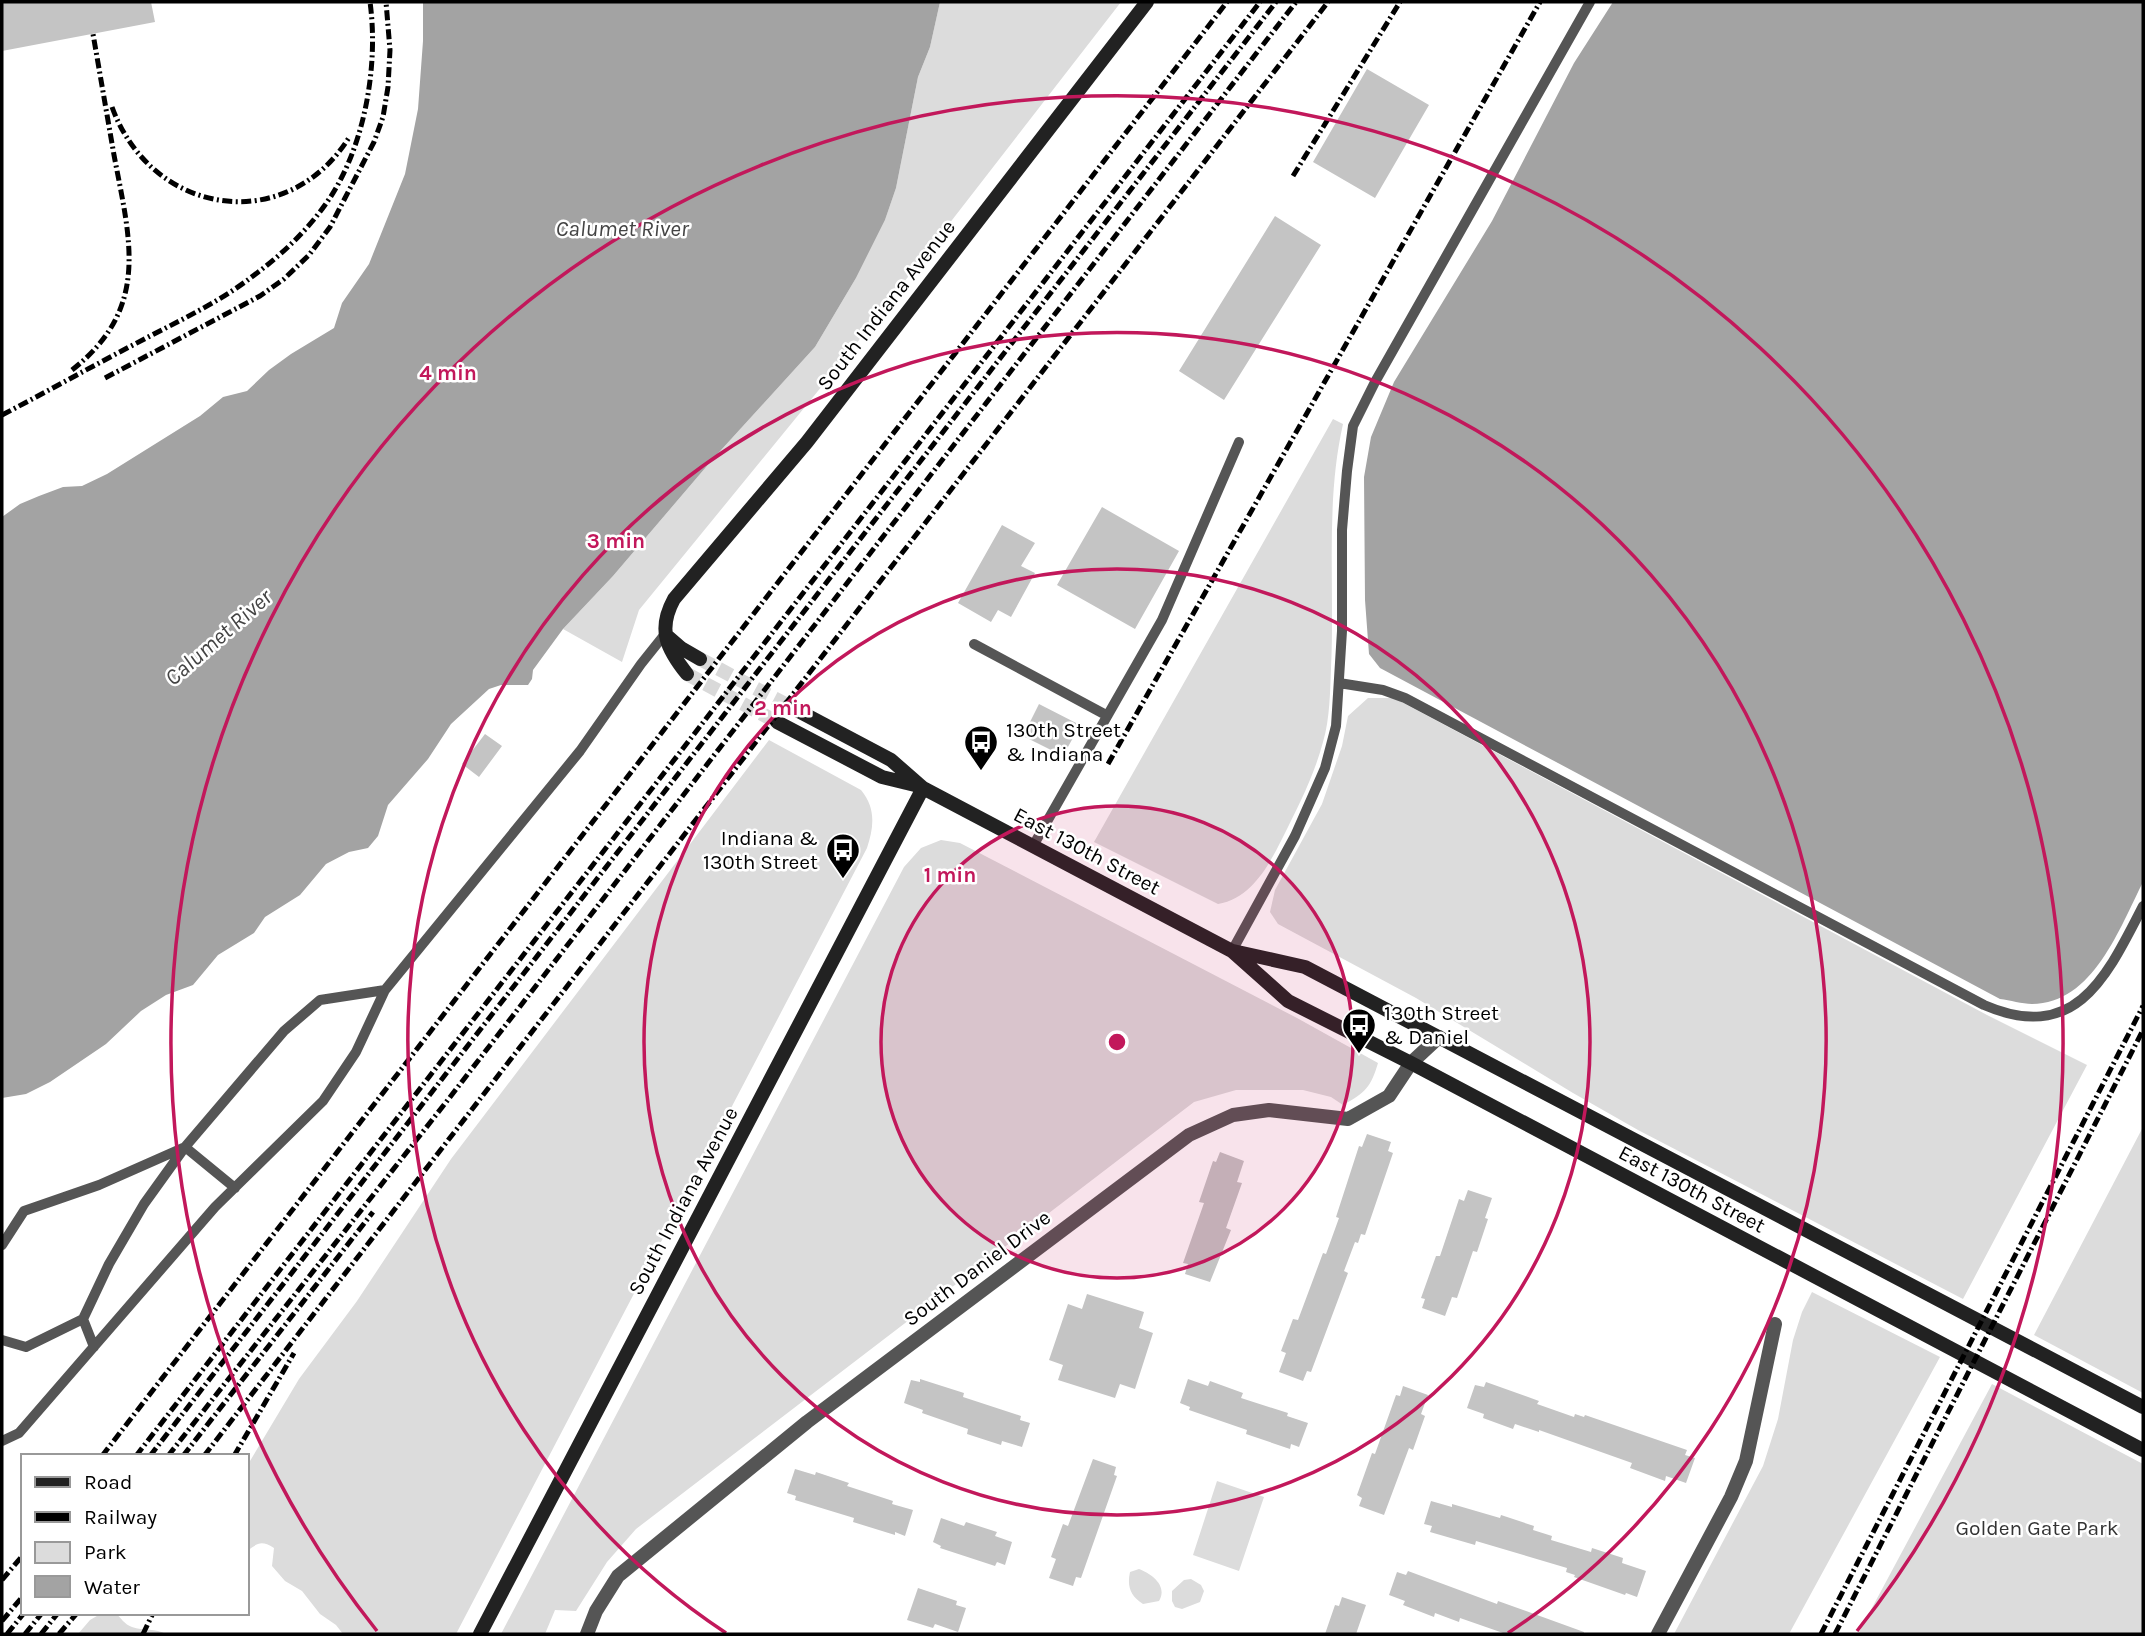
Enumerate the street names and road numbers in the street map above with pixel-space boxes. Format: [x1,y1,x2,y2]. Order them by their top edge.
street label: South Indiana Avenue [812,215,960,395]
street label: East 130th Street [1010,802,1164,900]
street label: South Indiana Avenue [623,1103,743,1299]
street label: East 130th Street [1615,1140,1769,1238]
street label: South Daniel Drive [899,1205,1055,1331]

